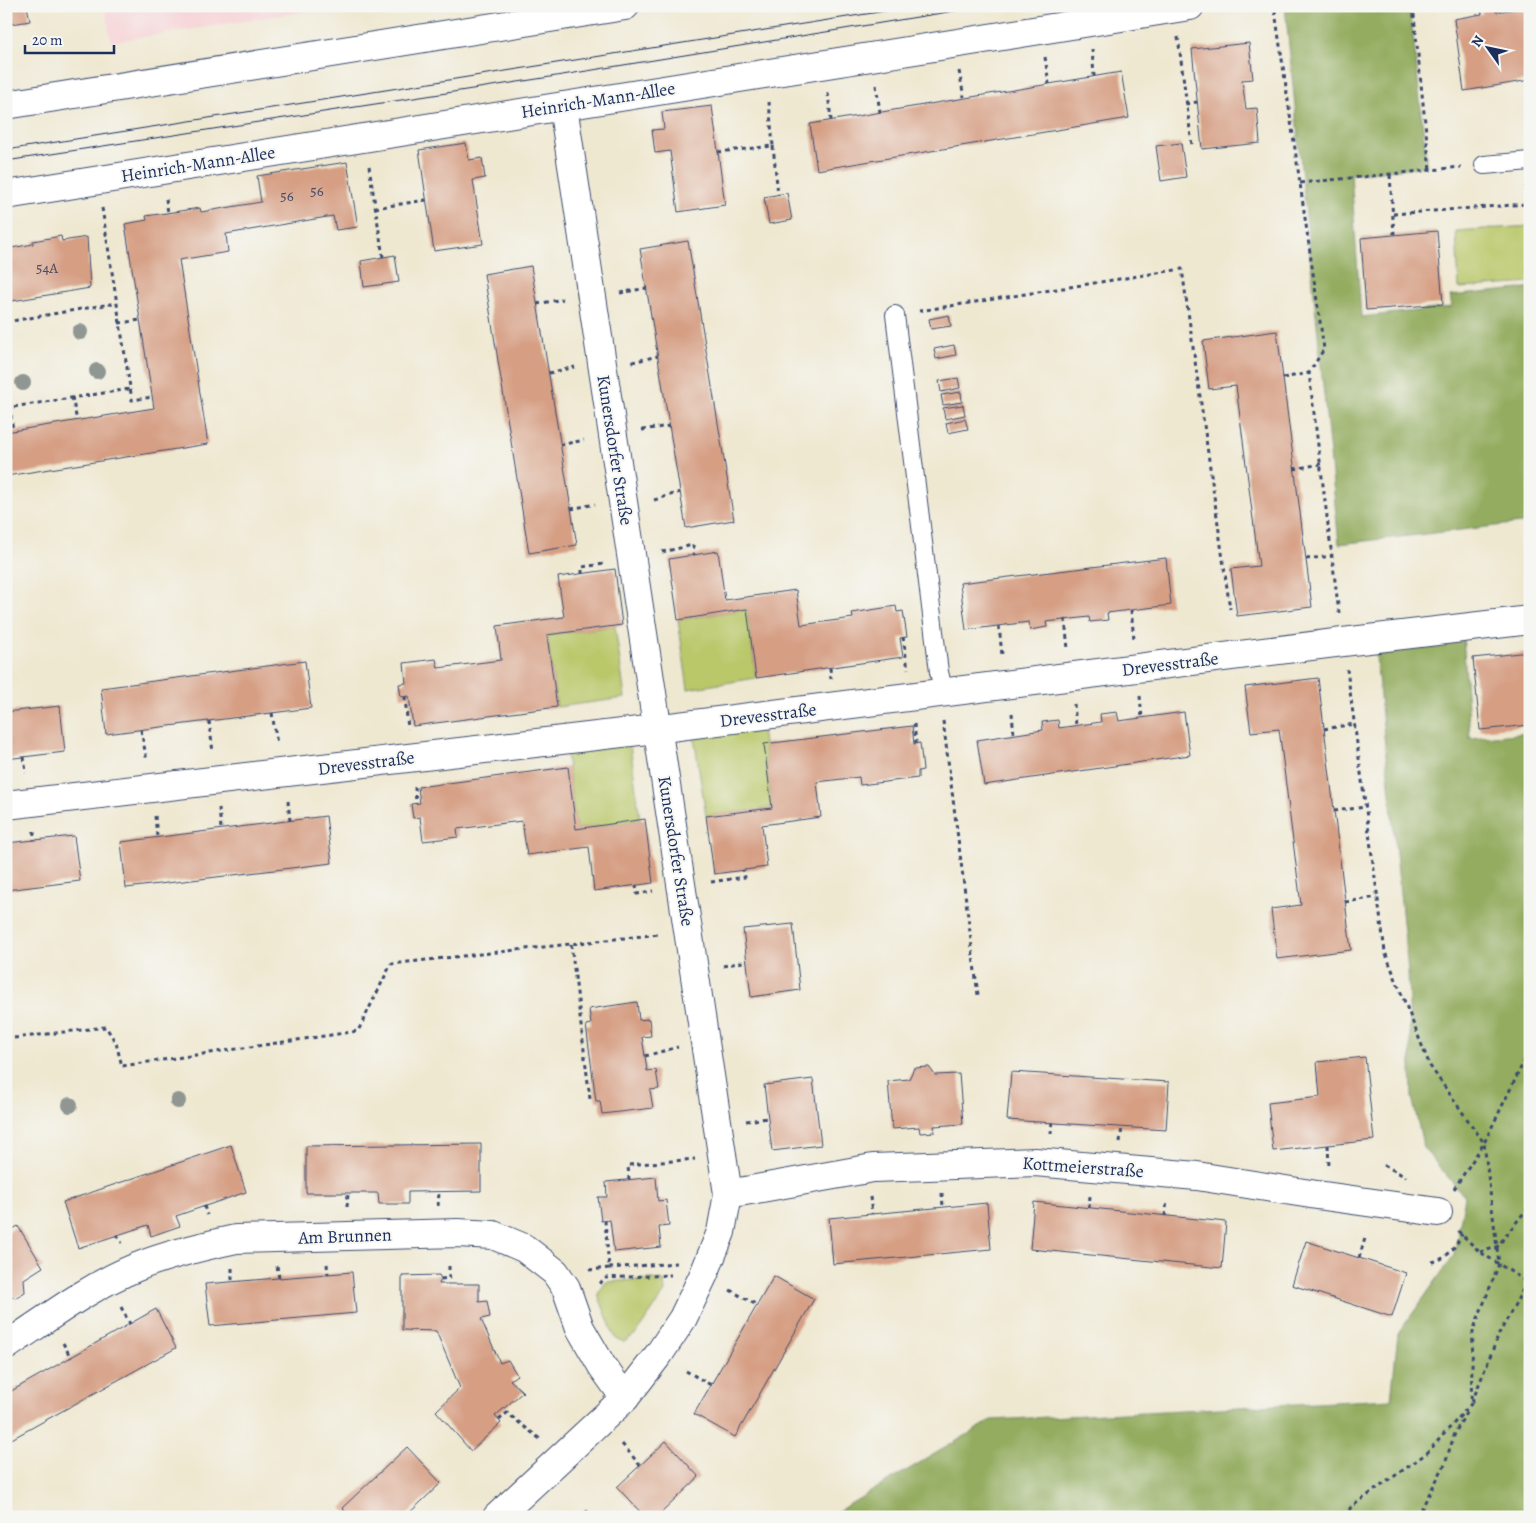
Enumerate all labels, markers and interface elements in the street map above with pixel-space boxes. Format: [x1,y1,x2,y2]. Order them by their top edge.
scale bar [25,22,114,54]
north arrow [1464,22,1514,72]
text: 20 m [32,30,63,50]
text: N [1467,32,1488,51]
street label: Heinrich-Mann-Allee [519,76,677,124]
street label: Heinrich-Mann-Allee [119,140,277,188]
house number: 56 [310,181,324,201]
house number: 56 [280,186,294,206]
house number: 54A [36,258,58,278]
street label: Kunersdorfer Straße [591,373,639,527]
street label: Drevesstraße [1120,646,1220,682]
street label: Drevesstraße [718,697,818,733]
street label: Drevesstraße [316,745,416,781]
street label: Kunersdorfer Straße [652,774,700,928]
street label: Kottmeierstraße [1021,1151,1145,1183]
street label: Am Brunnen [297,1222,392,1250]

